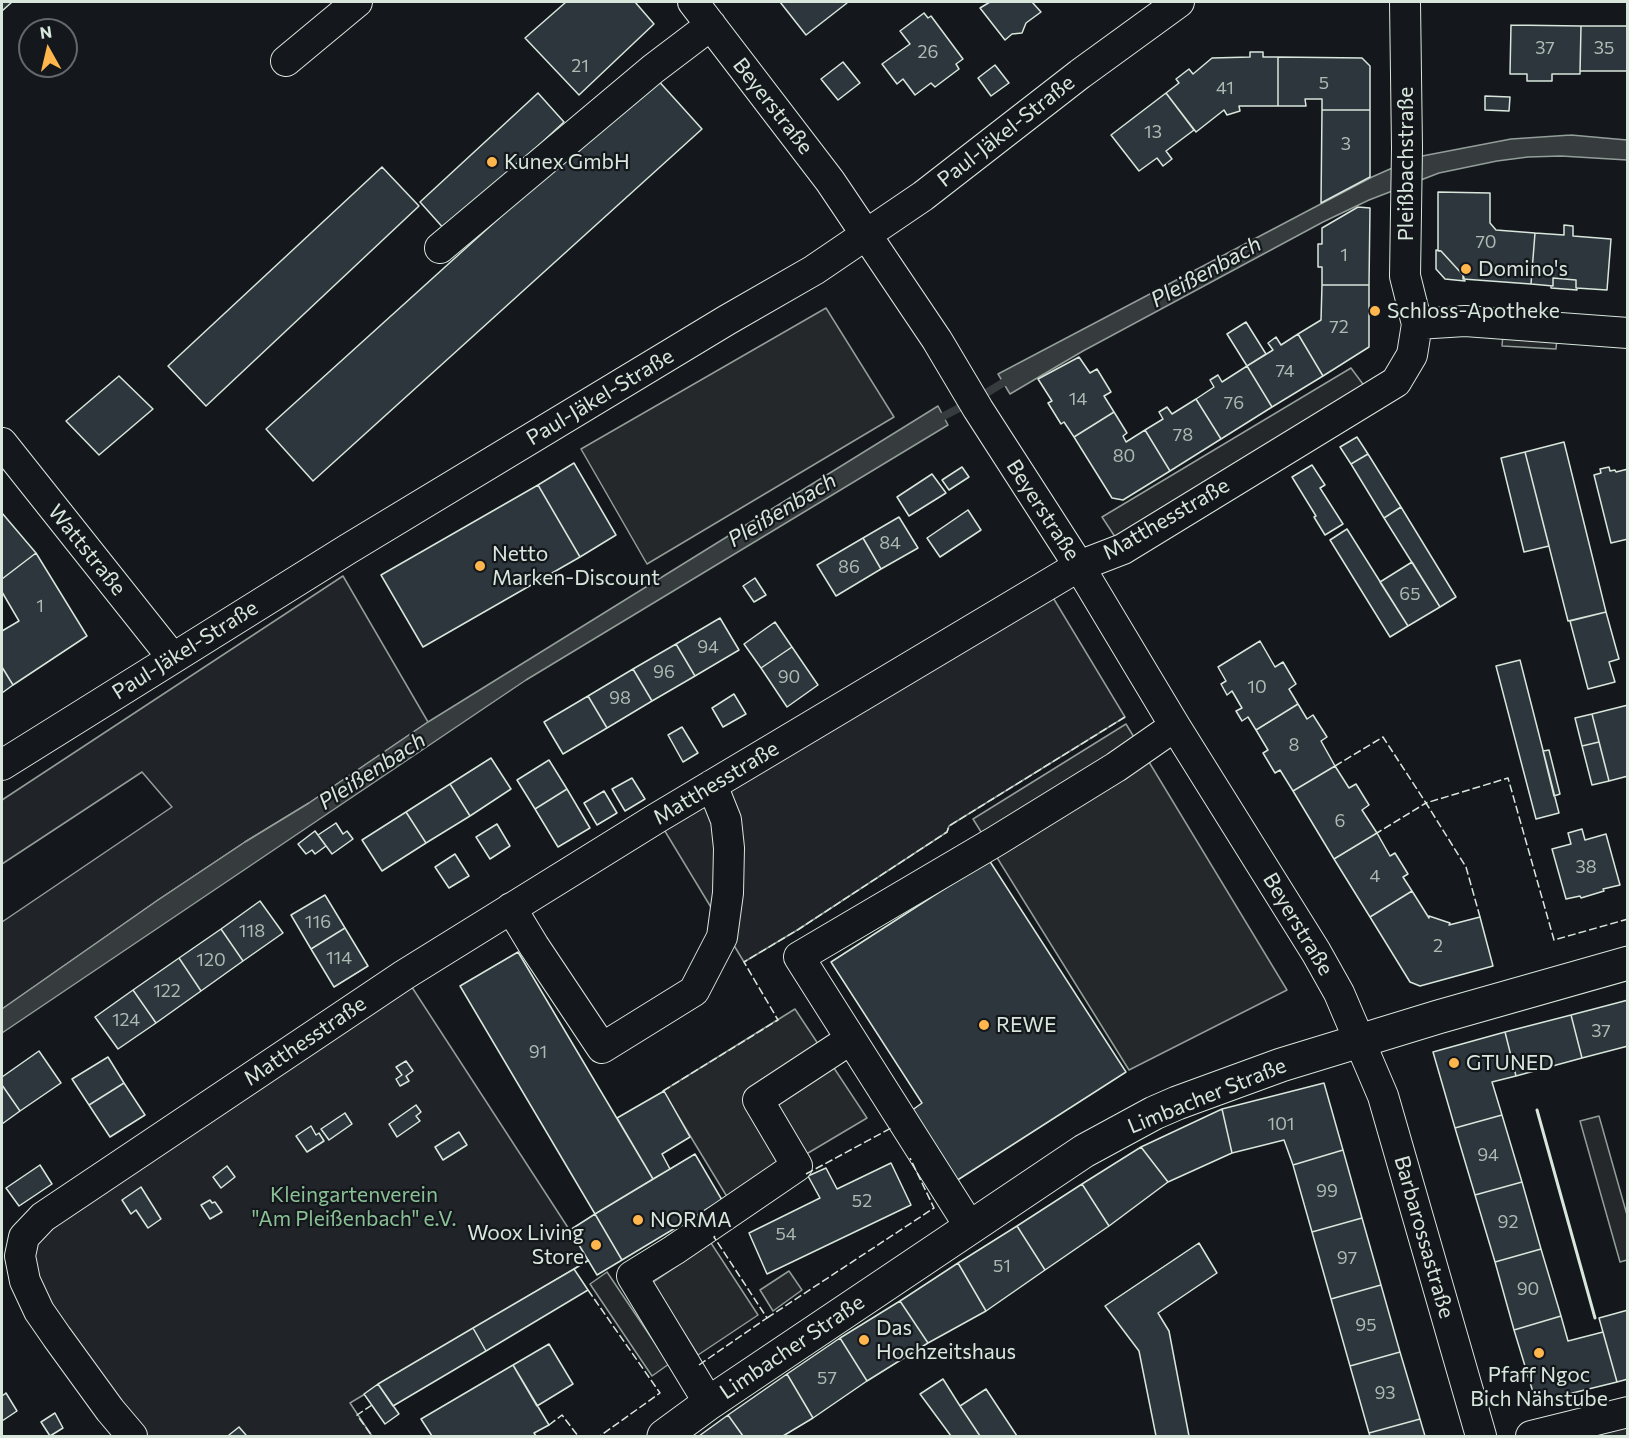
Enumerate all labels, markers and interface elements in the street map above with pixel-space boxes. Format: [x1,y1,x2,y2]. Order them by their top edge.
north arrow [18,18,78,78]
text: N [38,21,53,42]
house number: 37 [1535,37,1555,59]
house number: 35 [1594,37,1614,59]
house number: 26 [918,41,938,63]
street label: Beyerstraße [728,53,818,159]
house number: 21 [571,55,589,77]
street label: Paul-Jäkel-Straße [932,70,1080,192]
house number: 5 [1319,72,1329,94]
house number: 41 [1216,77,1234,99]
street label: Pleißbachstraße [1393,87,1419,241]
house number: 13 [1144,121,1162,143]
house number: 3 [1341,133,1351,155]
place label: Kunex GmbH [504,149,630,175]
marker: Kunex GmbH [485,155,499,169]
water label: Pleißenbach [1146,231,1266,313]
house number: 70 [1475,231,1497,253]
house number: 1 [1340,244,1348,266]
place label: Domino's [1478,256,1568,282]
marker: Domino's [1459,262,1473,276]
place label: Schloss-Apotheke [1387,298,1560,324]
marker: Schloss-Apotheke [1368,304,1382,318]
house number: 72 [1329,316,1349,338]
street label: Paul-Jäkel-Straße [522,343,678,451]
house number: 74 [1275,360,1295,382]
house number: 14 [1069,388,1087,410]
house number: 76 [1224,392,1244,414]
house number: 78 [1173,424,1193,446]
house number: 80 [1113,445,1135,467]
street label: Beyerstraße [1001,455,1085,565]
water label: Pleißenbach [723,467,841,553]
street label: Matthesstraße [1098,473,1234,565]
street label: Wattstraße [43,499,131,601]
house number: 84 [879,532,901,554]
place label: Netto Marken-Discount [492,541,660,591]
house number: 86 [838,556,860,578]
marker: Netto Marken-Discount [473,559,487,573]
house number: 65 [1399,583,1421,605]
house number: 1 [36,595,44,617]
street label: Paul-Jäkel-Straße [108,595,262,705]
house number: 94 [697,636,719,658]
house number: 96 [653,661,675,683]
house number: 90 [778,666,800,688]
house number: 10 [1247,676,1267,698]
house number: 98 [609,687,631,709]
water label: Pleißenbach [314,727,430,815]
house number: 8 [1289,734,1299,756]
street label: Matthesstraße [649,736,783,830]
house number: 6 [1335,810,1345,832]
house number: 38 [1575,856,1597,878]
house number: 4 [1370,865,1380,887]
street label: Beyerstraße [1258,868,1338,980]
house number: 116 [305,911,331,933]
house number: 118 [239,920,265,942]
house number: 2 [1433,935,1443,957]
house number: 114 [326,947,352,969]
house number: 120 [196,949,226,971]
house number: 122 [153,980,181,1002]
street label: Matthesstraße [239,991,371,1091]
house number: 124 [112,1009,140,1031]
place label: REWE [996,1012,1056,1038]
marker: REWE [977,1018,991,1032]
house number: 37 [1591,1020,1611,1042]
house number: 91 [529,1041,547,1063]
place label: GTUNED [1466,1050,1554,1076]
street label: Limbacher Straße [1124,1053,1290,1139]
marker: GTUNED [1447,1056,1461,1070]
house number: 101 [1267,1113,1295,1135]
house number: 94 [1477,1144,1499,1166]
street label: Barbarossastraße [1389,1153,1459,1321]
house number: 99 [1316,1180,1338,1202]
park label: Kleingartenverein "Am Pleißenbach" e.V. [252,1182,456,1232]
house number: 52 [852,1190,872,1212]
place label: NORMA [650,1207,732,1233]
house number: 92 [1498,1211,1518,1233]
marker: NORMA [631,1213,645,1227]
place label: Woox Living Store [467,1220,584,1270]
house number: 54 [775,1223,797,1245]
marker: Woox Living Store [589,1238,603,1252]
house number: 97 [1337,1247,1357,1269]
house number: 51 [993,1255,1011,1277]
house number: 90 [1517,1278,1539,1300]
street label: Limbacher Straße [715,1289,869,1405]
house number: 95 [1355,1314,1377,1336]
place label: Das Hochzeitshaus [876,1315,1016,1365]
marker: Das Hochzeitshaus [857,1333,871,1347]
marker: Pfaff Ngoc Bich Nähstube [1532,1346,1546,1360]
place label: Pfaff Ngoc Bich Nähstube [1470,1362,1608,1412]
house number: 57 [817,1367,837,1389]
house number: 93 [1374,1382,1396,1404]

